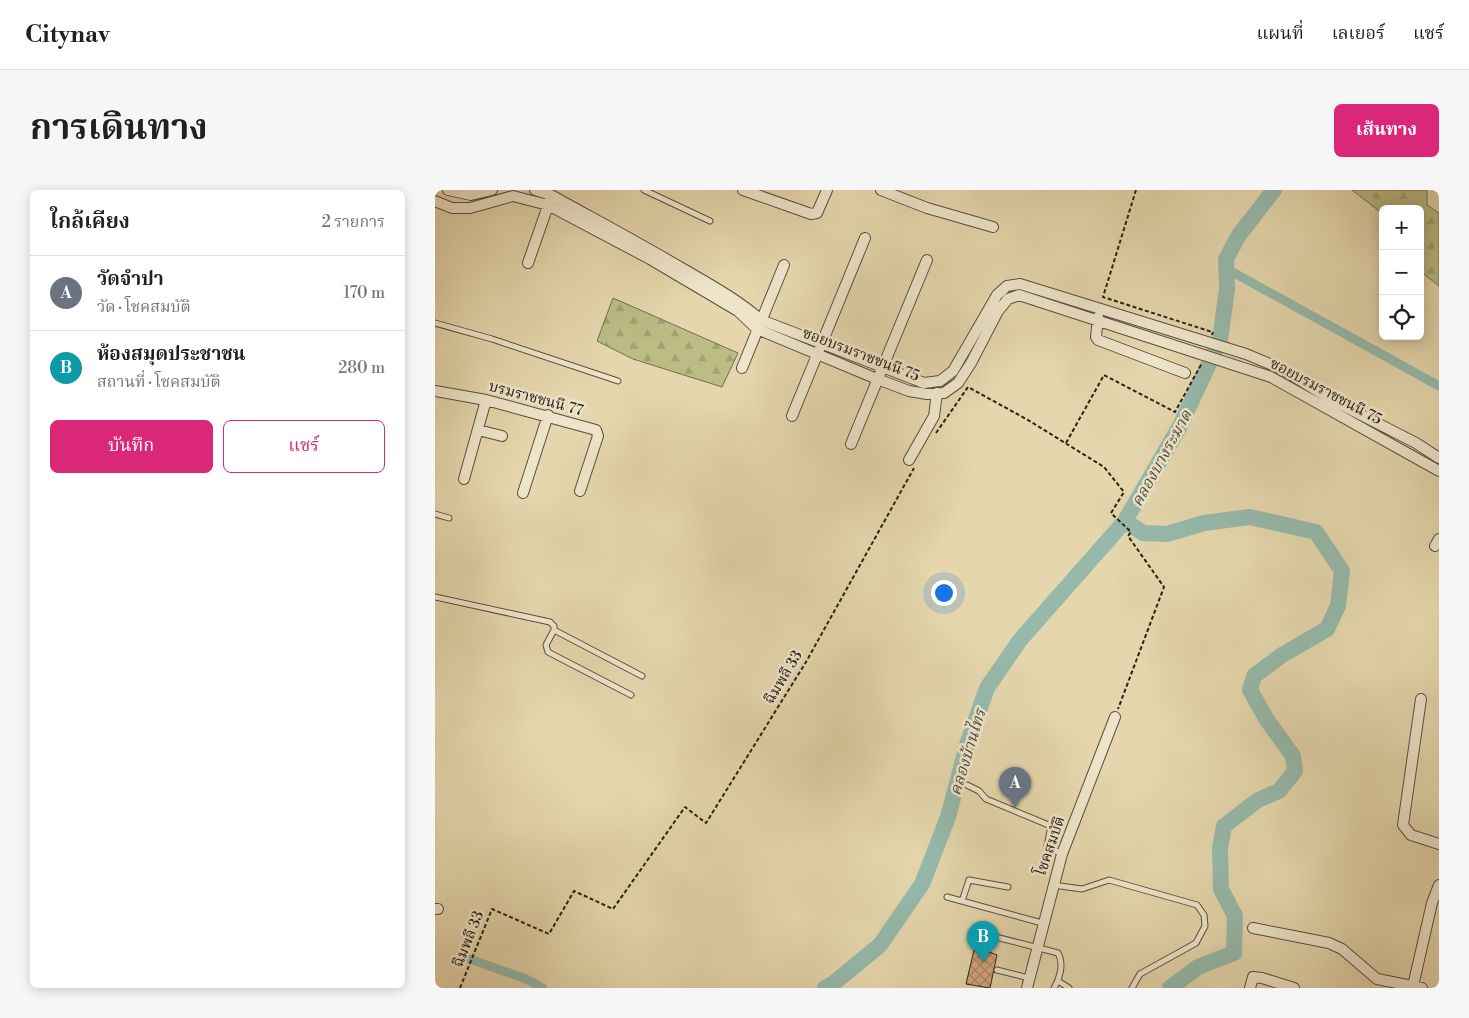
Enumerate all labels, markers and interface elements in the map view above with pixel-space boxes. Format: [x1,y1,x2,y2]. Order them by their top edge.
text: Citynav [25,20,110,50]
text: แผนที่ [1256,22,1304,45]
text: เลเยอร์ [1332,22,1385,45]
text: แชร์ [1413,22,1444,45]
button: เส้นทาง [1334,104,1439,157]
text: การเดินทาง [30,107,208,150]
map controls [1379,205,1424,340]
button: + [1379,205,1424,250]
text: ใกล้เคียง [50,209,130,235]
text: 2 รายการ [322,212,385,232]
button: − [1379,250,1424,295]
text: วัดจำปา [97,267,164,291]
text: A [60,283,72,303]
text: 170 m [343,283,385,303]
button: locate [1379,295,1424,340]
text: วัด · โชคสมบัติ [97,297,191,317]
street label: ซอยบรมราชชนนี 75 [799,323,922,386]
text: ห้องสมุดประชาชน [97,342,246,366]
street label: ซอยบรมราชชนนี 75 [1267,354,1385,429]
text: B [60,358,72,378]
text: 280 m [338,358,385,378]
text: สถานที่ · โชคสมบัติ [97,372,221,392]
street label: บรมราชชนนี 77 [487,377,586,420]
water label: คลองบางระมาด [1127,406,1197,510]
button: บันทึก [50,420,213,473]
button: แชร์ [223,420,385,473]
your location [931,580,957,606]
street label: ฉิมพลี 33 [760,647,807,708]
water label: คลองบ้านไทร [943,704,991,798]
pin: A [999,767,1031,808]
street label: โชคสมบัติ [1029,813,1070,879]
street label: ฉิมพลี 33 [449,908,488,970]
pin: B [967,921,999,962]

